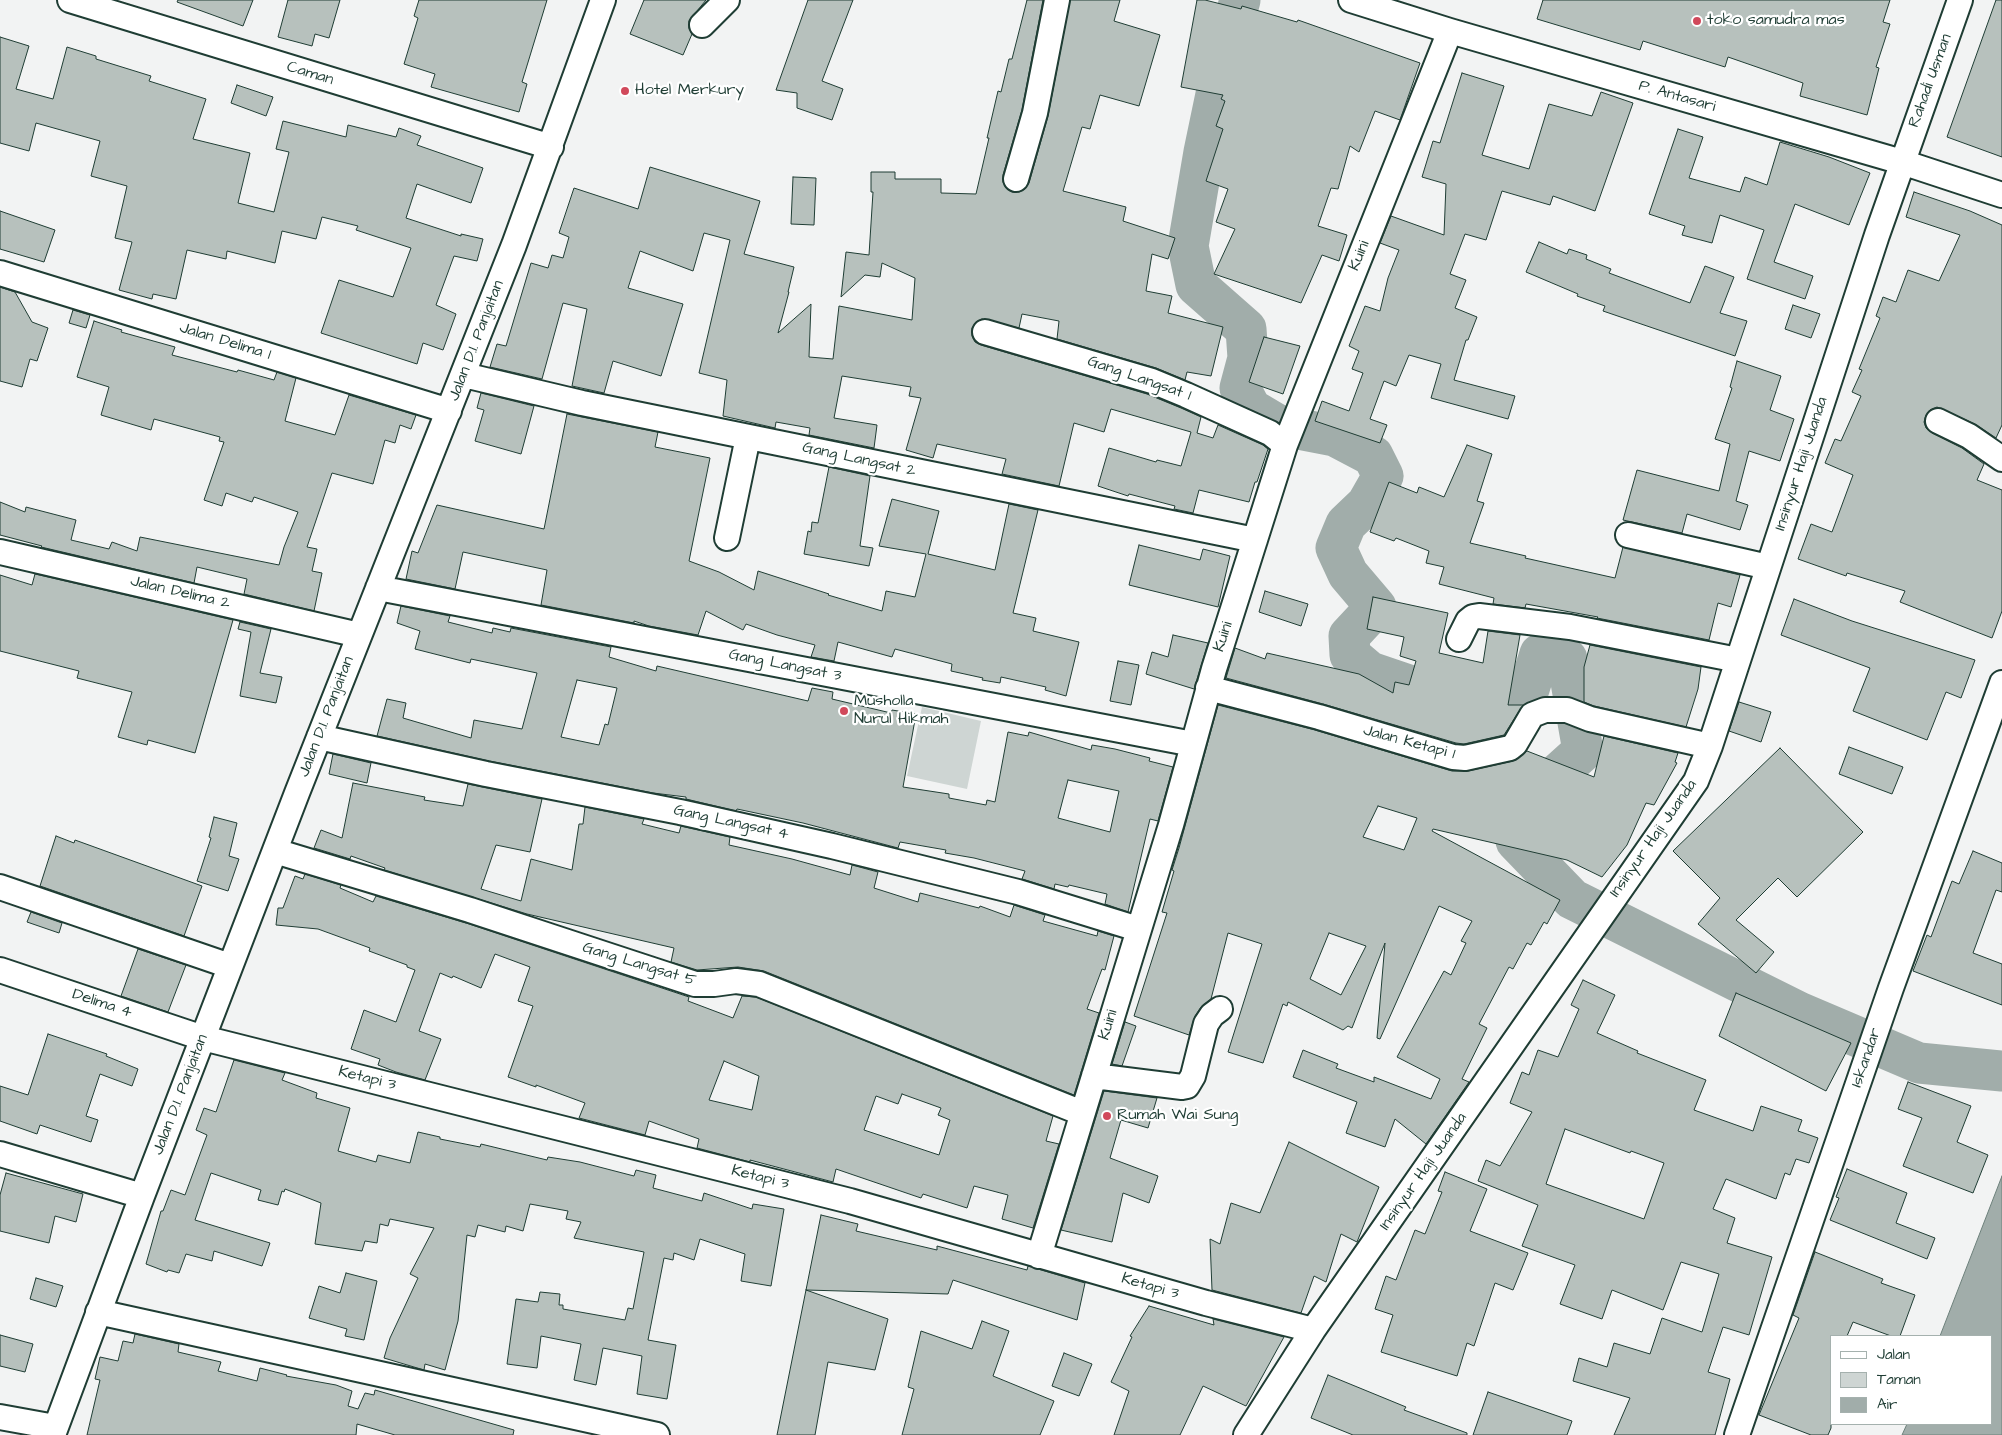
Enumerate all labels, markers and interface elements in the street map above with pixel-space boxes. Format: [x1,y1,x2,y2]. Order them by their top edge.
place label: toko samudra mas [1707,11,1845,31]
marker: toko samudra mas [1691,15,1703,27]
street label: Rahadi Usman [1905,32,1957,130]
street label: Caman [284,58,336,90]
street label: P. Antasari [1636,77,1718,117]
place label: Hotel Merkury [635,81,744,101]
marker: Hotel Merkury [619,85,631,97]
street label: Kuini [1345,238,1375,274]
street label: Jalan D.I. Panjaitan [445,278,509,404]
street label: Jalan Delima 1 [177,319,273,365]
street label: Gang Langsat 1 [1085,352,1193,406]
street label: Insinyur Haji Juanda [1771,395,1833,533]
street label: Gang Langsat 2 [800,439,918,481]
street label: Jalan Delima 2 [128,572,232,614]
street label: Kuini [1210,619,1238,655]
street label: Gang Langsat 3 [727,646,843,686]
street label: Jalan D.I. Panjaitan [295,654,359,780]
place label: Musholla Nurul Hikmah [854,692,948,730]
marker: Musholla Nurul Hikmah [838,705,850,717]
street label: Jalan Ketapi 1 [1361,722,1457,764]
street label: Insinyur Haji Juanda [1606,776,1702,902]
street label: Gang Langsat 4 [672,801,790,845]
street label: Gang Langsat 5 [580,939,698,991]
street label: Delima 4 [70,985,134,1023]
street label: Kuini [1095,1008,1123,1042]
street label: Iskandar [1848,1026,1886,1090]
street label: Jalan D.I. Panjaitan [149,1032,213,1158]
street label: Ketapi 3 [336,1063,398,1095]
place label: Rumah Wai Sung [1117,1106,1238,1126]
street label: Insinyur Haji Juanda [1376,1109,1472,1235]
marker: Rumah Wai Sung [1101,1110,1113,1122]
street label: Ketapi 3 [729,1162,791,1194]
street label: Ketapi 3 [1119,1270,1181,1304]
legend [1830,1335,1992,1425]
text: Jalan [1877,1344,1910,1365]
text: Taman [1877,1369,1921,1390]
text: Air [1877,1394,1897,1415]

